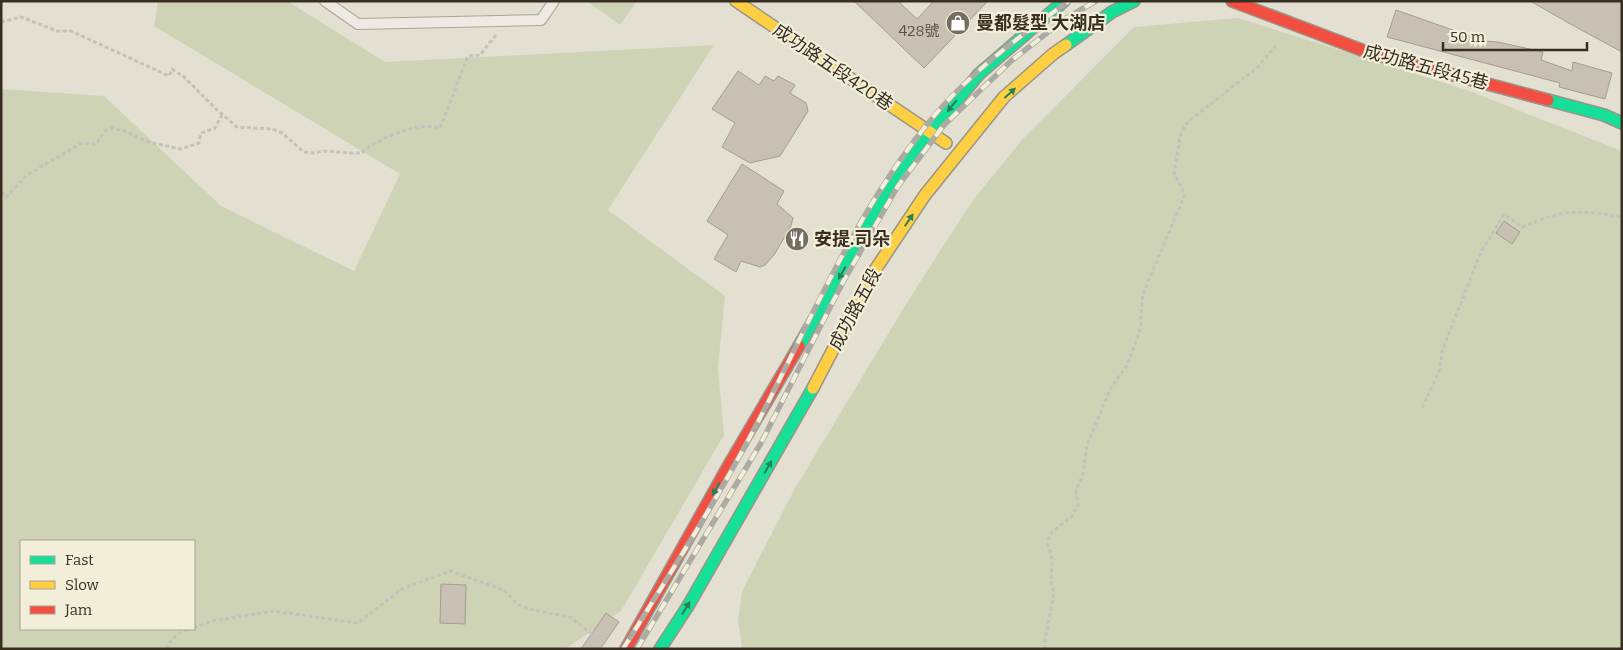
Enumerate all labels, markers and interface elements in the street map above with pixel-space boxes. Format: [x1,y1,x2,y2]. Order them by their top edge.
shop icon: 曼都髮型 大湖店 [945,10,971,36]
place label: 曼都髮型 大湖店 [976,12,1105,34]
street label: 成功路五段420巷 [769,19,897,115]
scale bar [1443,20,1587,52]
house number: 428號 [899,22,939,40]
text: 50 m [1450,28,1486,46]
street label: 成功路五段45巷 [1361,40,1491,94]
one-way arrow [1003,87,1016,98]
one-way arrow [947,99,958,112]
one-way arrow [904,213,914,226]
restaurant icon: 安提.司朵 [784,226,810,252]
place label: 安提.司朵 [814,228,890,250]
street label: 成功路五段 [824,264,886,354]
one-way arrow [837,267,846,280]
one-way arrow [764,461,773,474]
one-way arrow [711,482,720,496]
legend [20,540,195,630]
text: Fast [65,551,94,569]
text: Slow [65,576,100,594]
text: Jam [64,601,93,619]
one-way arrow [682,601,691,614]

